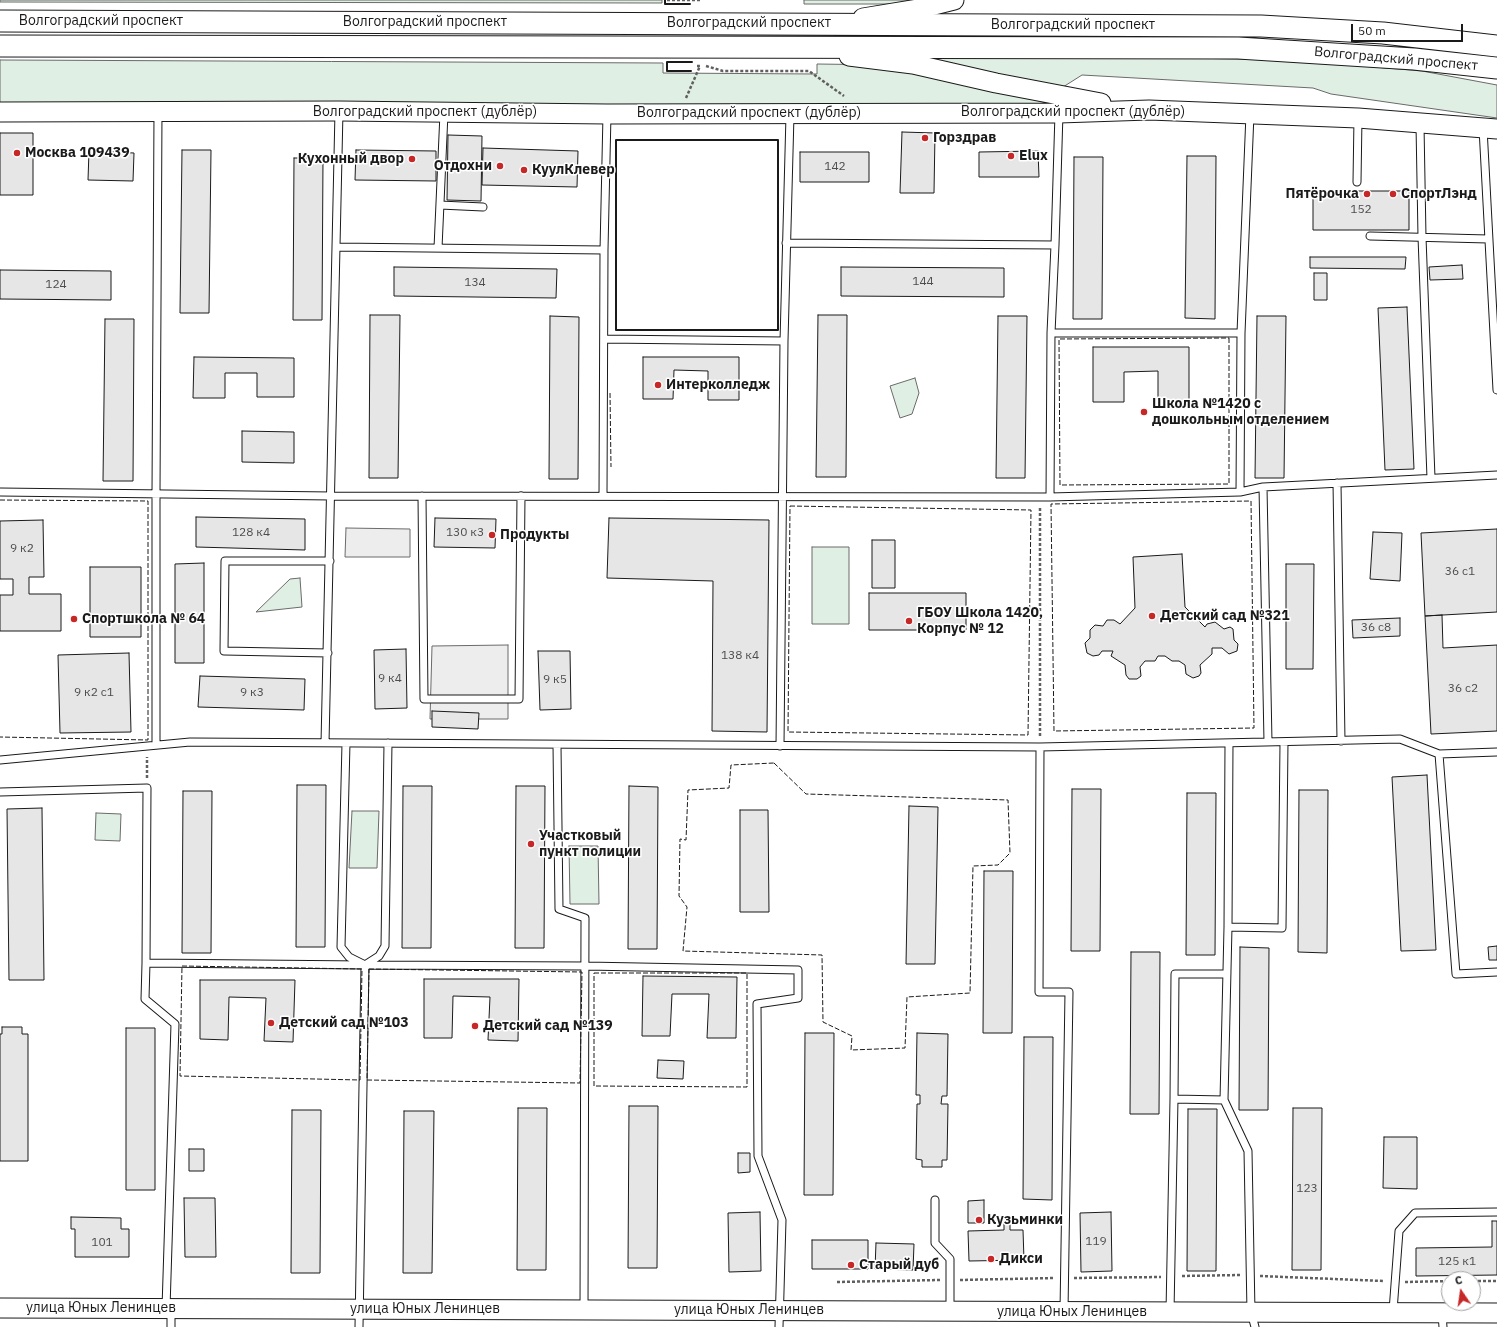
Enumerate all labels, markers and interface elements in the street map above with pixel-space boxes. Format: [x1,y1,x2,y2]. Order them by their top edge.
street label: Волгоградский проспект [19,13,183,29]
street label: Волгоградский проспект [343,14,507,30]
street label: Волгоградский проспект [667,15,831,31]
scale bar [1353,16,1465,42]
street label: Волгоградский проспект [991,17,1155,33]
text: 50 m [1358,23,1386,38]
street label: Волгоградский проспект [1313,43,1479,75]
street label: Волгоградский проспект (дублёр) [313,104,537,120]
street label: Волгоградский проспект (дублёр) [961,104,1185,120]
street label: Волгоградский проспект (дублёр) [637,105,861,121]
place label: Горздрав [933,130,996,146]
marker: Горздрав [920,133,930,143]
place label: Москва 109439 [25,145,130,161]
marker: Москва 109439 [12,148,22,158]
place label: Elux [1019,148,1048,164]
place label: Кухонный двор [298,151,404,167]
marker: Elux [1006,151,1016,161]
marker: Кухонный двор [407,154,417,164]
place label: Отдохни [434,158,492,174]
house number: 142 [824,160,846,174]
marker: Отдохни [495,161,505,171]
place label: КуулКлевер [532,162,615,178]
marker: КуулКлевер [519,165,529,175]
place label: Пятёрочка [1286,186,1359,202]
place label: СпортЛэнд [1401,186,1477,202]
marker: Пятёрочка [1362,189,1372,199]
marker: СпортЛэнд [1388,189,1398,199]
house number: 152 [1350,203,1372,217]
house number: 144 [912,275,934,289]
house number: 134 [464,276,486,290]
house number: 124 [45,278,67,292]
place label: Интерколледж [666,377,770,393]
marker: Интерколледж [653,380,663,390]
place label: Школа №1420 с дошкольным отделением [1152,396,1329,428]
marker: Школа №1420 с дошкольным отделением [1139,407,1149,417]
house number: 128 к4 [232,526,270,540]
house number: 130 к3 [446,526,484,540]
place label: Продукты [500,527,569,543]
marker: Продукты [487,530,497,540]
house number: 9 к2 [10,542,34,556]
house number: 36 с1 [1445,565,1475,579]
place label: ГБОУ Школа 1420, Корпус № 12 [917,605,1043,638]
place label: Детский сад №321 [1160,608,1290,624]
place label: Спортшкола № 64 [82,611,205,627]
marker: Детский сад №321 [1147,611,1157,621]
marker: Спортшкола № 64 [69,614,79,624]
marker: ГБОУ Школа 1420, Корпус № 12 [904,616,914,626]
house number: 36 с8 [1361,621,1391,635]
house number: 138 к4 [721,649,759,663]
house number: 9 к4 [378,672,402,686]
house number: 9 к5 [543,673,567,687]
house number: 36 с2 [1448,682,1478,696]
house number: 9 к2 с1 [74,686,114,700]
house number: 9 к3 [240,686,264,700]
place label: Участковый пункт полиции [539,828,641,860]
marker: Участковый пункт полиции [526,839,536,849]
place label: Детский сад №103 [279,1015,409,1031]
marker: Детский сад №103 [266,1018,276,1028]
place label: Детский сад №139 [483,1018,613,1034]
marker: Детский сад №139 [470,1021,480,1031]
house number: 123 [1296,1182,1318,1196]
place label: Кузьминки [987,1212,1063,1228]
marker: Кузьминки [974,1215,984,1225]
house number: 119 [1085,1235,1107,1249]
house number: 101 [91,1236,113,1250]
place label: Дикси [999,1251,1043,1267]
marker: Дикси [986,1254,996,1264]
house number: 125 к1 [1438,1255,1476,1269]
place label: Старый дуб [859,1257,939,1273]
marker: Старый дуб [846,1260,856,1270]
north arrow [1441,1271,1481,1311]
text: С [1453,1273,1464,1288]
street label: улица Юных Ленинцев [26,1300,176,1316]
street label: улица Юных Ленинцев [350,1301,500,1317]
street label: улица Юных Ленинцев [674,1302,824,1318]
street label: улица Юных Ленинцев [997,1304,1147,1320]

